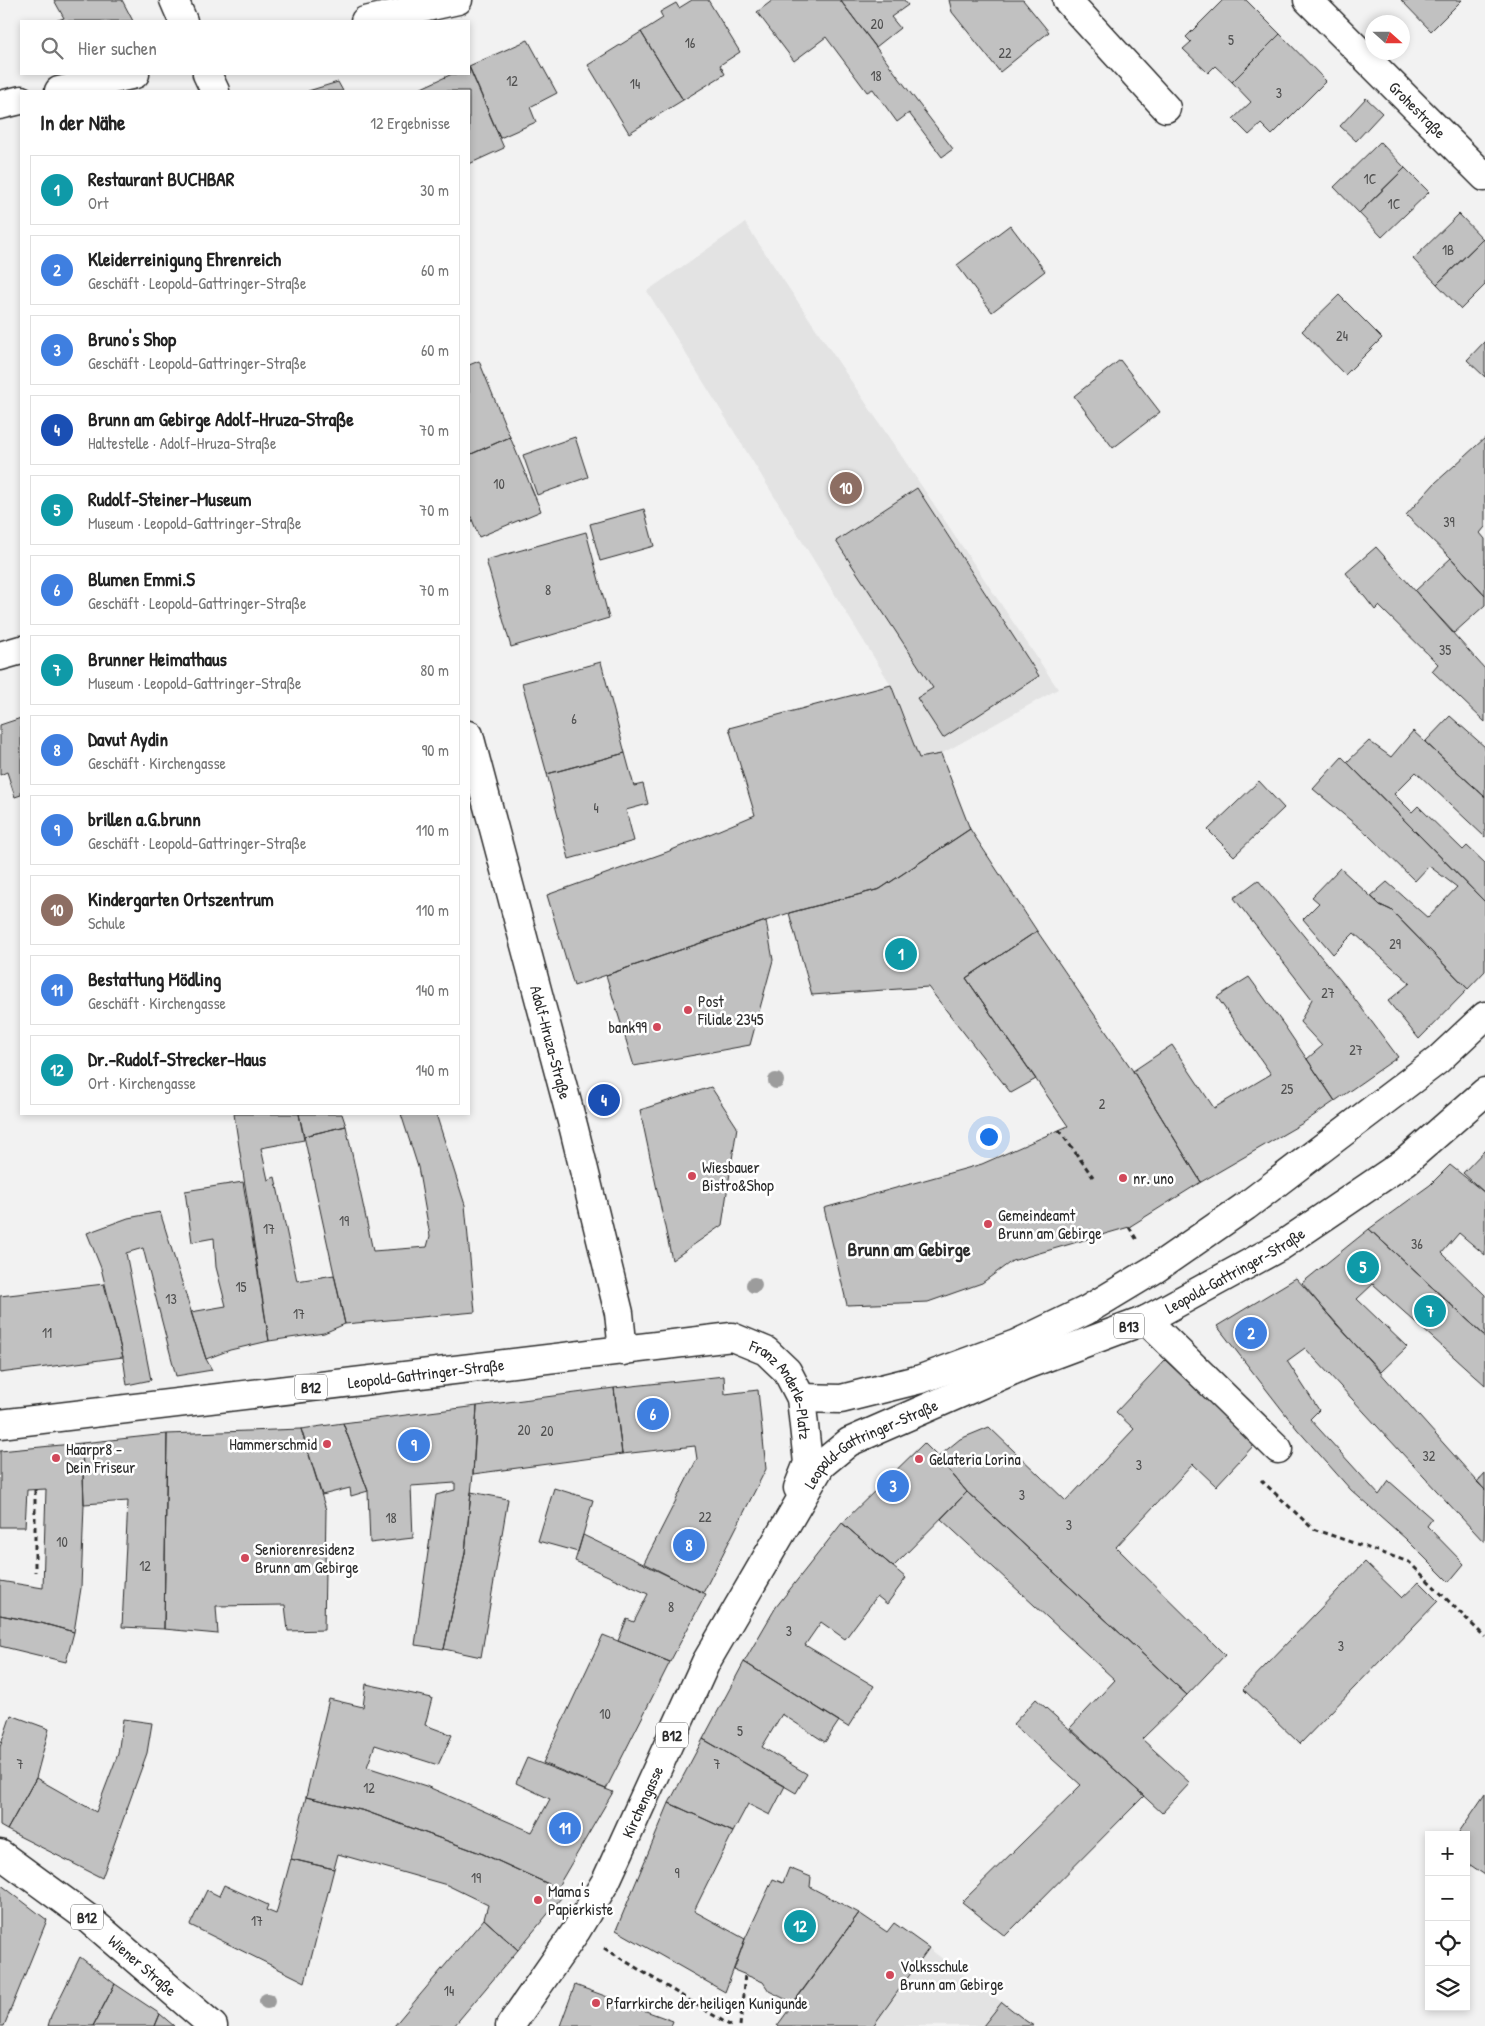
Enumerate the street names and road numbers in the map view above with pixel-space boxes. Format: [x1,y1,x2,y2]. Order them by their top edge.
street label: Grohestraße [1384,76,1451,143]
street label: Adolf-Hruza-Straße [525,983,577,1102]
street label: Leopold-Gattringer-Straße [1161,1222,1310,1319]
road number: B13 [1114,1314,1144,1338]
street label: Franz Anderle-Platz [745,1334,816,1441]
street label: Leopold-Gattringer-Straße [347,1353,506,1394]
road number: B12 [295,1374,327,1400]
street label: Leopold-Gattringer-Straße [799,1393,942,1493]
road number: B12 [656,1722,688,1748]
street label: Kirchengasse [616,1762,668,1841]
road number: B12 [71,1904,103,1930]
street label: Wiener Straße [104,1930,182,2001]

